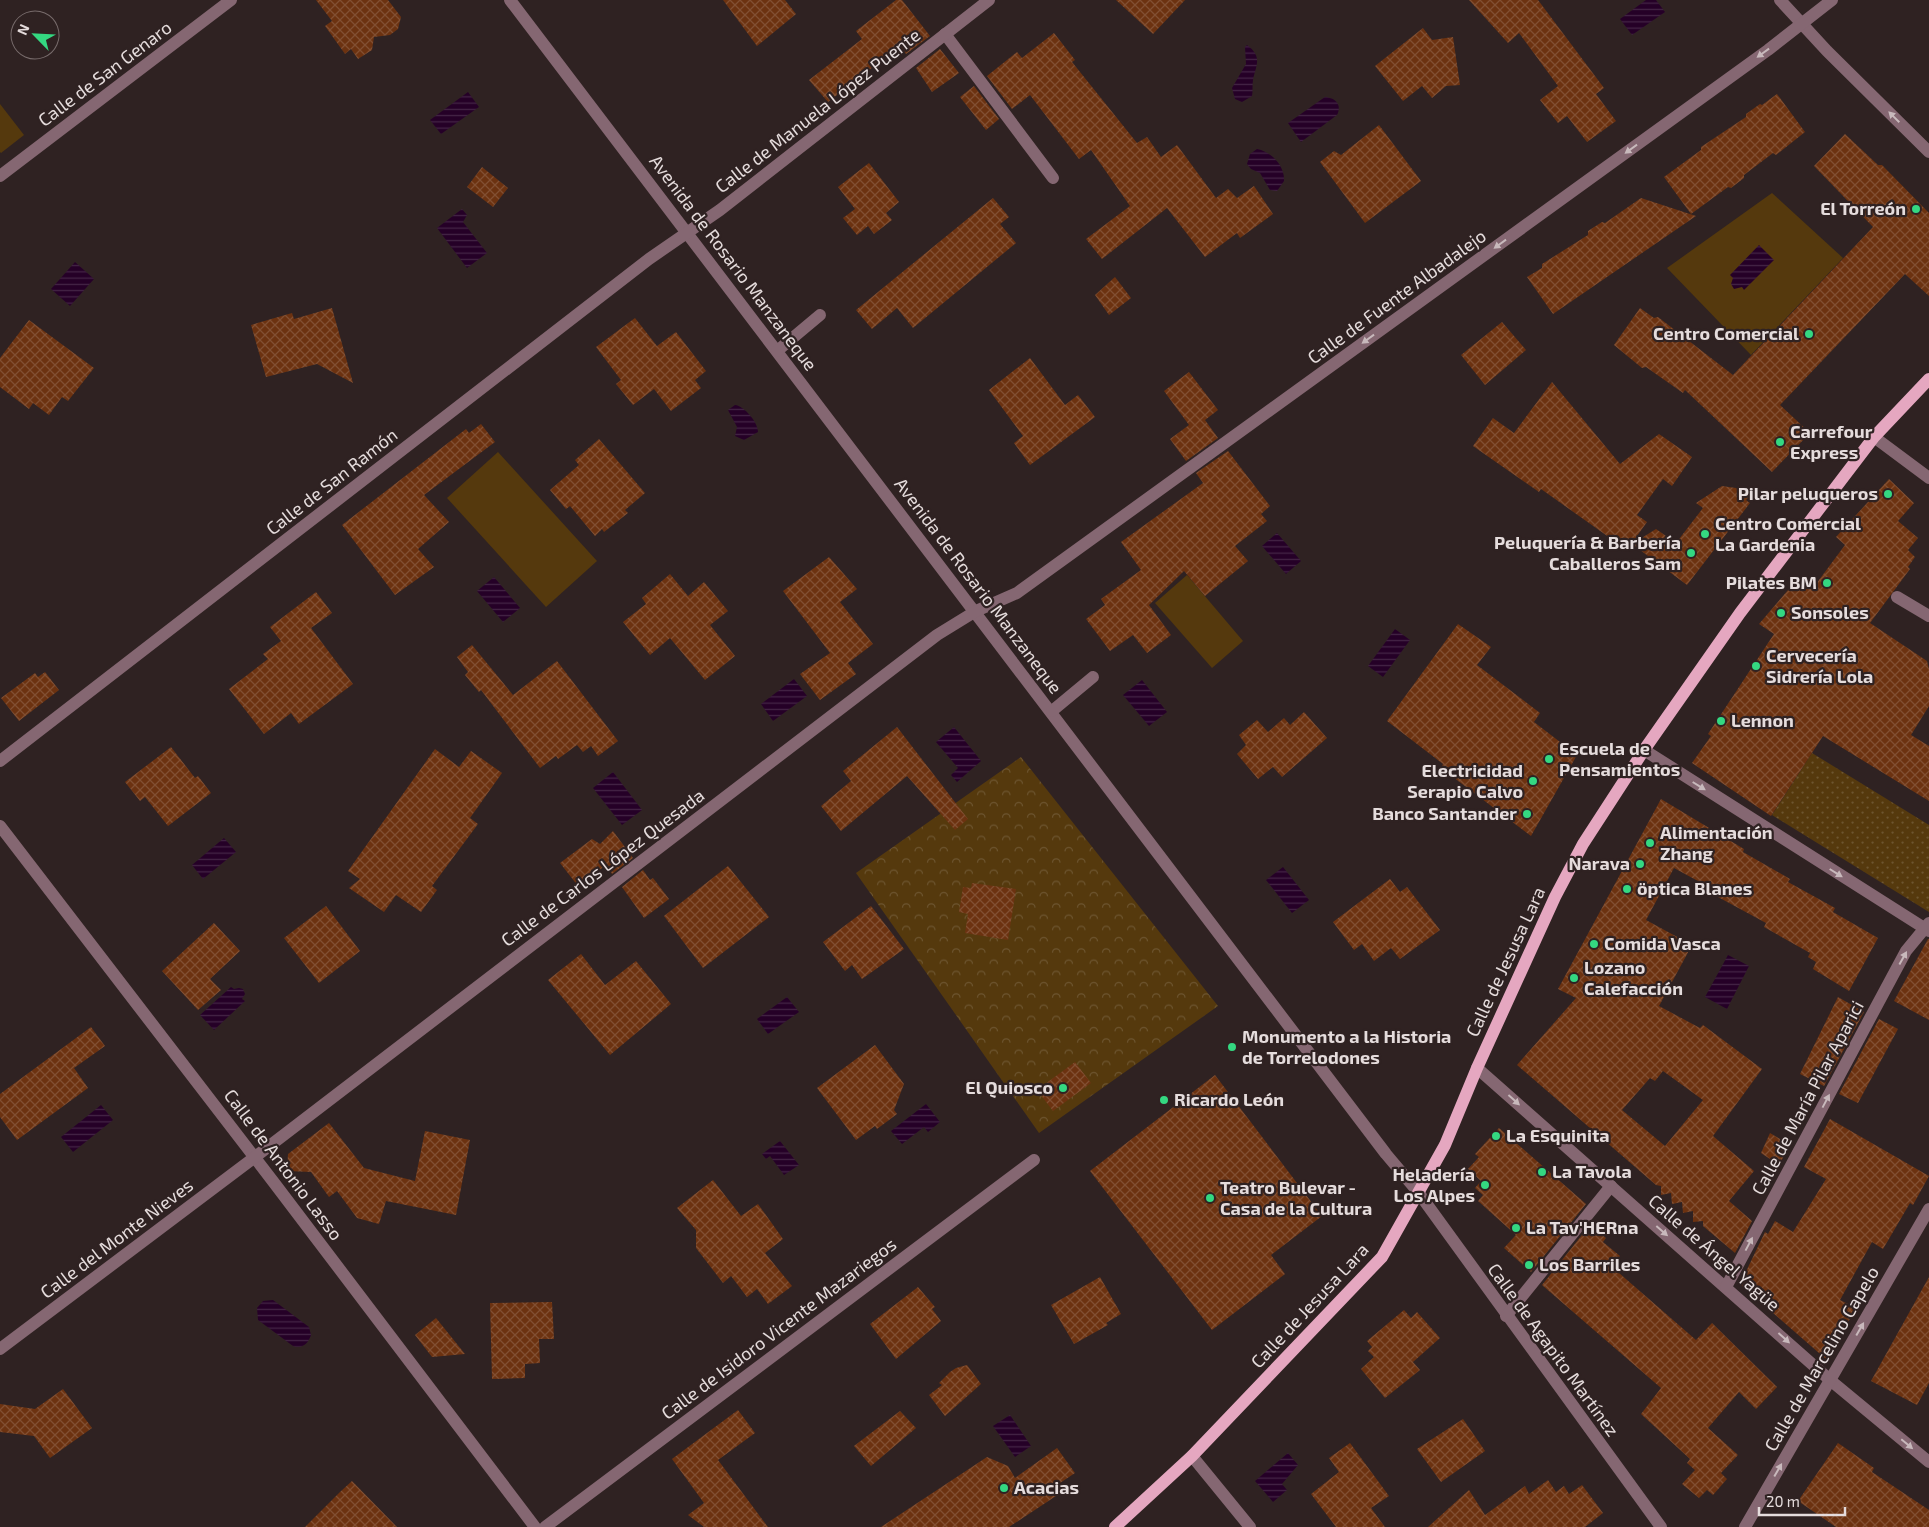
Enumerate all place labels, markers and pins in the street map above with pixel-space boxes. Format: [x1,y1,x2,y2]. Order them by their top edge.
place label: El Torreón [1820,197,1906,219]
marker: El Torreón [1910,203,1922,215]
place label: Centro Comercial [1653,322,1799,344]
marker: Centro Comercial [1803,328,1815,340]
place label: Carrefour Express [1790,420,1873,463]
marker: Carrefour Express [1774,436,1786,448]
place label: Pilar peluqueros [1738,482,1878,504]
marker: Pilar peluqueros [1882,488,1894,500]
place label: Centro Comercial La Gardenia [1715,512,1861,555]
marker: Centro Comercial La Gardenia [1699,528,1711,540]
place label: Peluquería & Barbería Caballeros Sam [1494,531,1681,574]
marker: Peluquería & Barbería Caballeros Sam [1685,547,1697,559]
place label: Pilates BM [1726,571,1817,593]
marker: Pilates BM [1821,577,1833,589]
place label: Sonsoles [1791,601,1869,623]
marker: Sonsoles [1775,607,1787,619]
place label: Cervecería Sidrería Lola [1766,644,1873,687]
marker: Cervecería Sidrería Lola [1750,660,1762,672]
place label: Lennon [1731,709,1794,731]
marker: Lennon [1715,715,1727,727]
place label: Escuela de Pensamientos [1559,737,1680,780]
marker: Escuela de Pensamientos [1543,753,1555,765]
place label: Electricidad Serapio Calvo [1407,759,1523,802]
marker: Electricidad Serapio Calvo [1527,775,1539,787]
place label: Banco Santander [1372,802,1517,824]
marker: Banco Santander [1521,808,1533,820]
place label: Alimentación Zhang [1660,821,1773,864]
marker: Alimentación Zhang [1644,837,1656,849]
place label: Narava [1569,852,1630,874]
marker: Narava [1634,858,1646,870]
place label: öptica Blanes [1637,877,1752,899]
marker: öptica Blanes [1621,883,1633,895]
place label: Comida Vasca [1604,932,1721,954]
marker: Comida Vasca [1588,938,1600,950]
place label: Lozano Calefacción [1584,956,1683,999]
marker: Lozano Calefacción [1568,972,1580,984]
place label: Monumento a la Historia de Torrelodones [1242,1025,1451,1068]
marker: Monumento a la Historia de Torrelodones [1226,1041,1238,1053]
place label: El Quiosco [965,1076,1053,1098]
marker: El Quiosco [1057,1082,1069,1094]
place label: Ricardo León [1174,1088,1284,1110]
marker: Ricardo León [1158,1094,1170,1106]
place label: La Esquinita [1506,1124,1610,1146]
marker: La Esquinita [1490,1130,1502,1142]
place label: La Tavola [1552,1160,1632,1182]
place label: Heladería Los Alpes [1392,1163,1475,1206]
marker: La Tavola [1536,1166,1548,1178]
place label: Teatro Bulevar - Casa de la Cultura [1220,1176,1372,1219]
marker: Heladería Los Alpes [1479,1179,1491,1191]
marker: Teatro Bulevar - Casa de la Cultura [1204,1192,1216,1204]
place label: La Tav'HERna [1526,1216,1638,1238]
marker: La Tav'HERna [1510,1222,1522,1234]
place label: Los Barriles [1539,1253,1640,1275]
marker: Los Barriles [1523,1259,1535,1271]
place label: Acacias [1014,1476,1079,1498]
marker: Acacias [998,1482,1010,1494]

